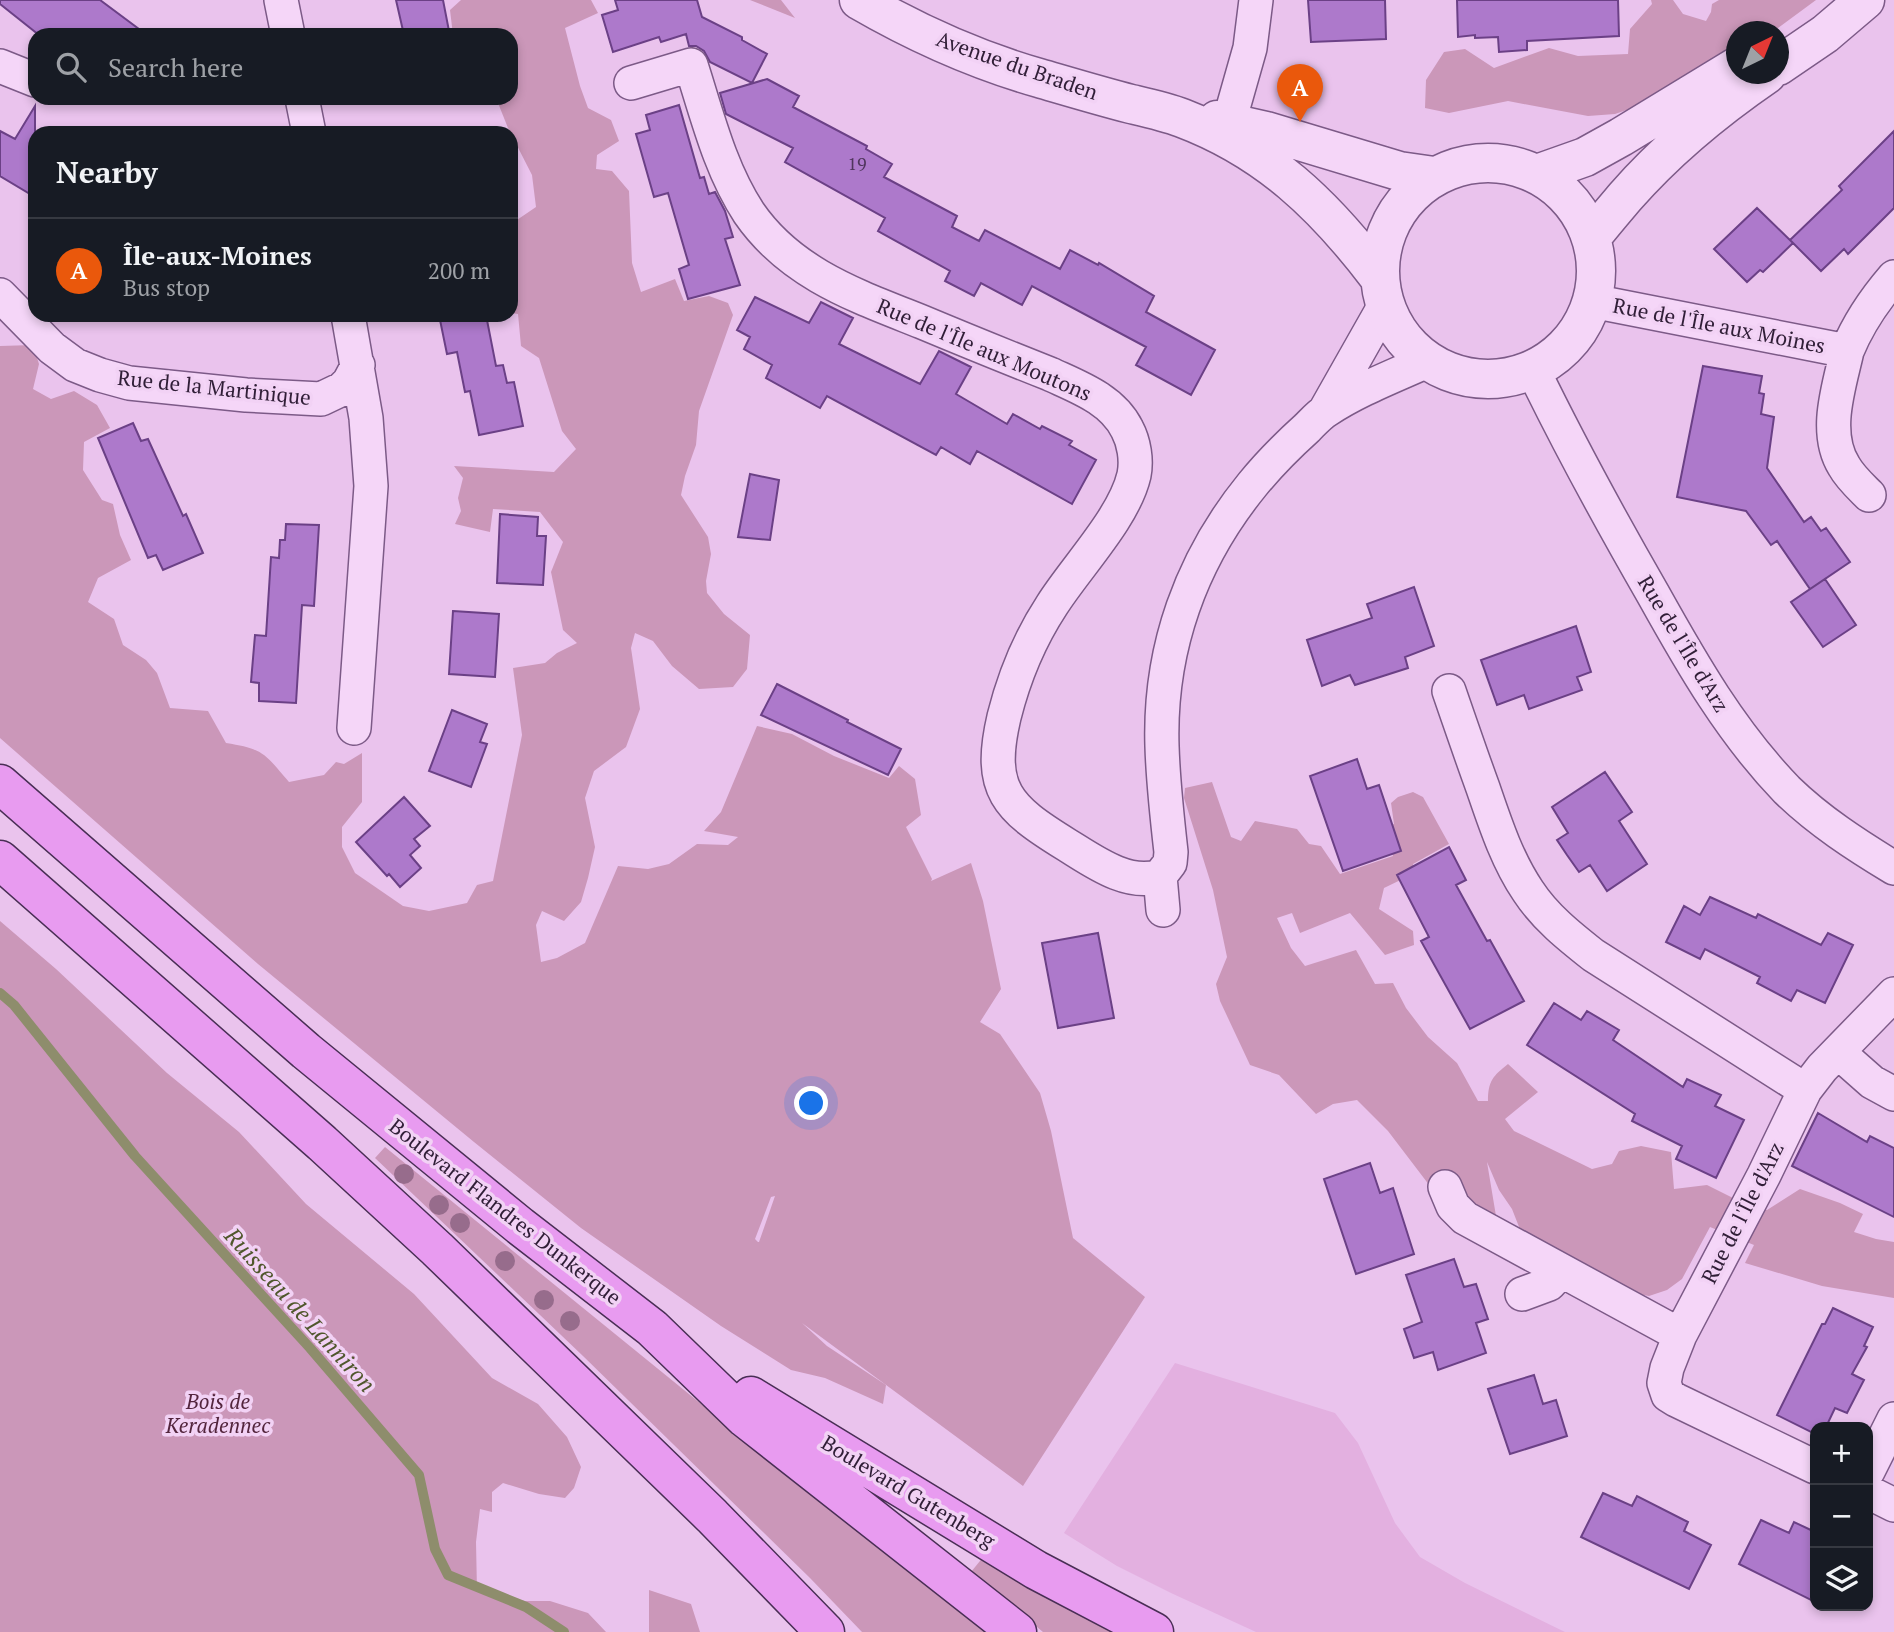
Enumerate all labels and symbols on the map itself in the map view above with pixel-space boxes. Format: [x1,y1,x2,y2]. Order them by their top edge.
north arrow [1726,21,1789,84]
street label: Avenue du Braden [933,24,1102,106]
pin: A [1277,64,1323,122]
house number: 19 [847,151,867,175]
street label: Rue de l'Île aux Moutons [873,291,1096,407]
street label: Rue de l'Île aux Moines [1611,291,1828,359]
street label: Rue de la Martinique [116,363,312,411]
street label: Rue de l'Île d'Arz [1632,570,1736,717]
your location [794,1086,828,1120]
street label: Boulevard Flandres Dunkerque [384,1112,627,1311]
street label: Rue de l'Île d'Arz [1694,1137,1790,1288]
water label: Ruisseau de Lanniron [217,1220,383,1399]
park label: Bois de Keradennec [165,1387,271,1439]
street label: Boulevard Gutenberg [817,1428,1001,1555]

